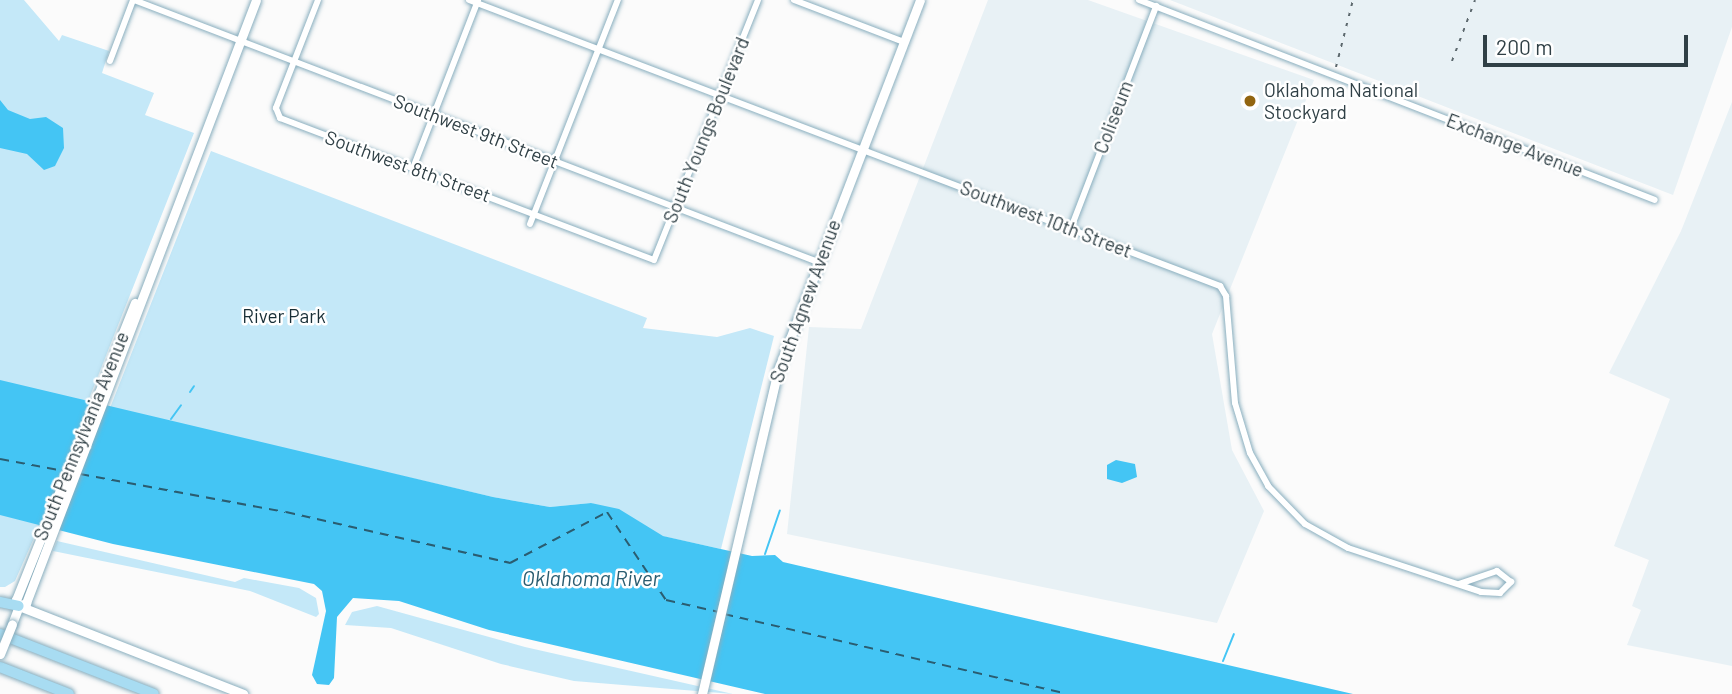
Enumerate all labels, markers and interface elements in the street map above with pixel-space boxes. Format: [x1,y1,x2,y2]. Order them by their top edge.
scale bar [1487,21,1692,65]
street label: South Youngs Boulevard [658,34,754,226]
text: 200 m [1496,34,1553,59]
street label: Coliseum [1089,77,1137,157]
place label: Oklahoma National Stockyard [1264,79,1418,123]
street label: Southwest 9th Street [390,89,562,173]
marker: Oklahoma National Stockyard [1242,93,1258,109]
street label: Exchange Avenue [1443,108,1587,182]
street label: Southwest 8th Street [322,125,494,207]
street label: Southwest 10th Street [957,176,1135,262]
street label: South Agnew Avenue [765,216,845,386]
park label: River Park [242,305,326,327]
street label: South Pennsylvania Avenue [29,328,133,544]
water label: Oklahoma River [522,565,660,591]

